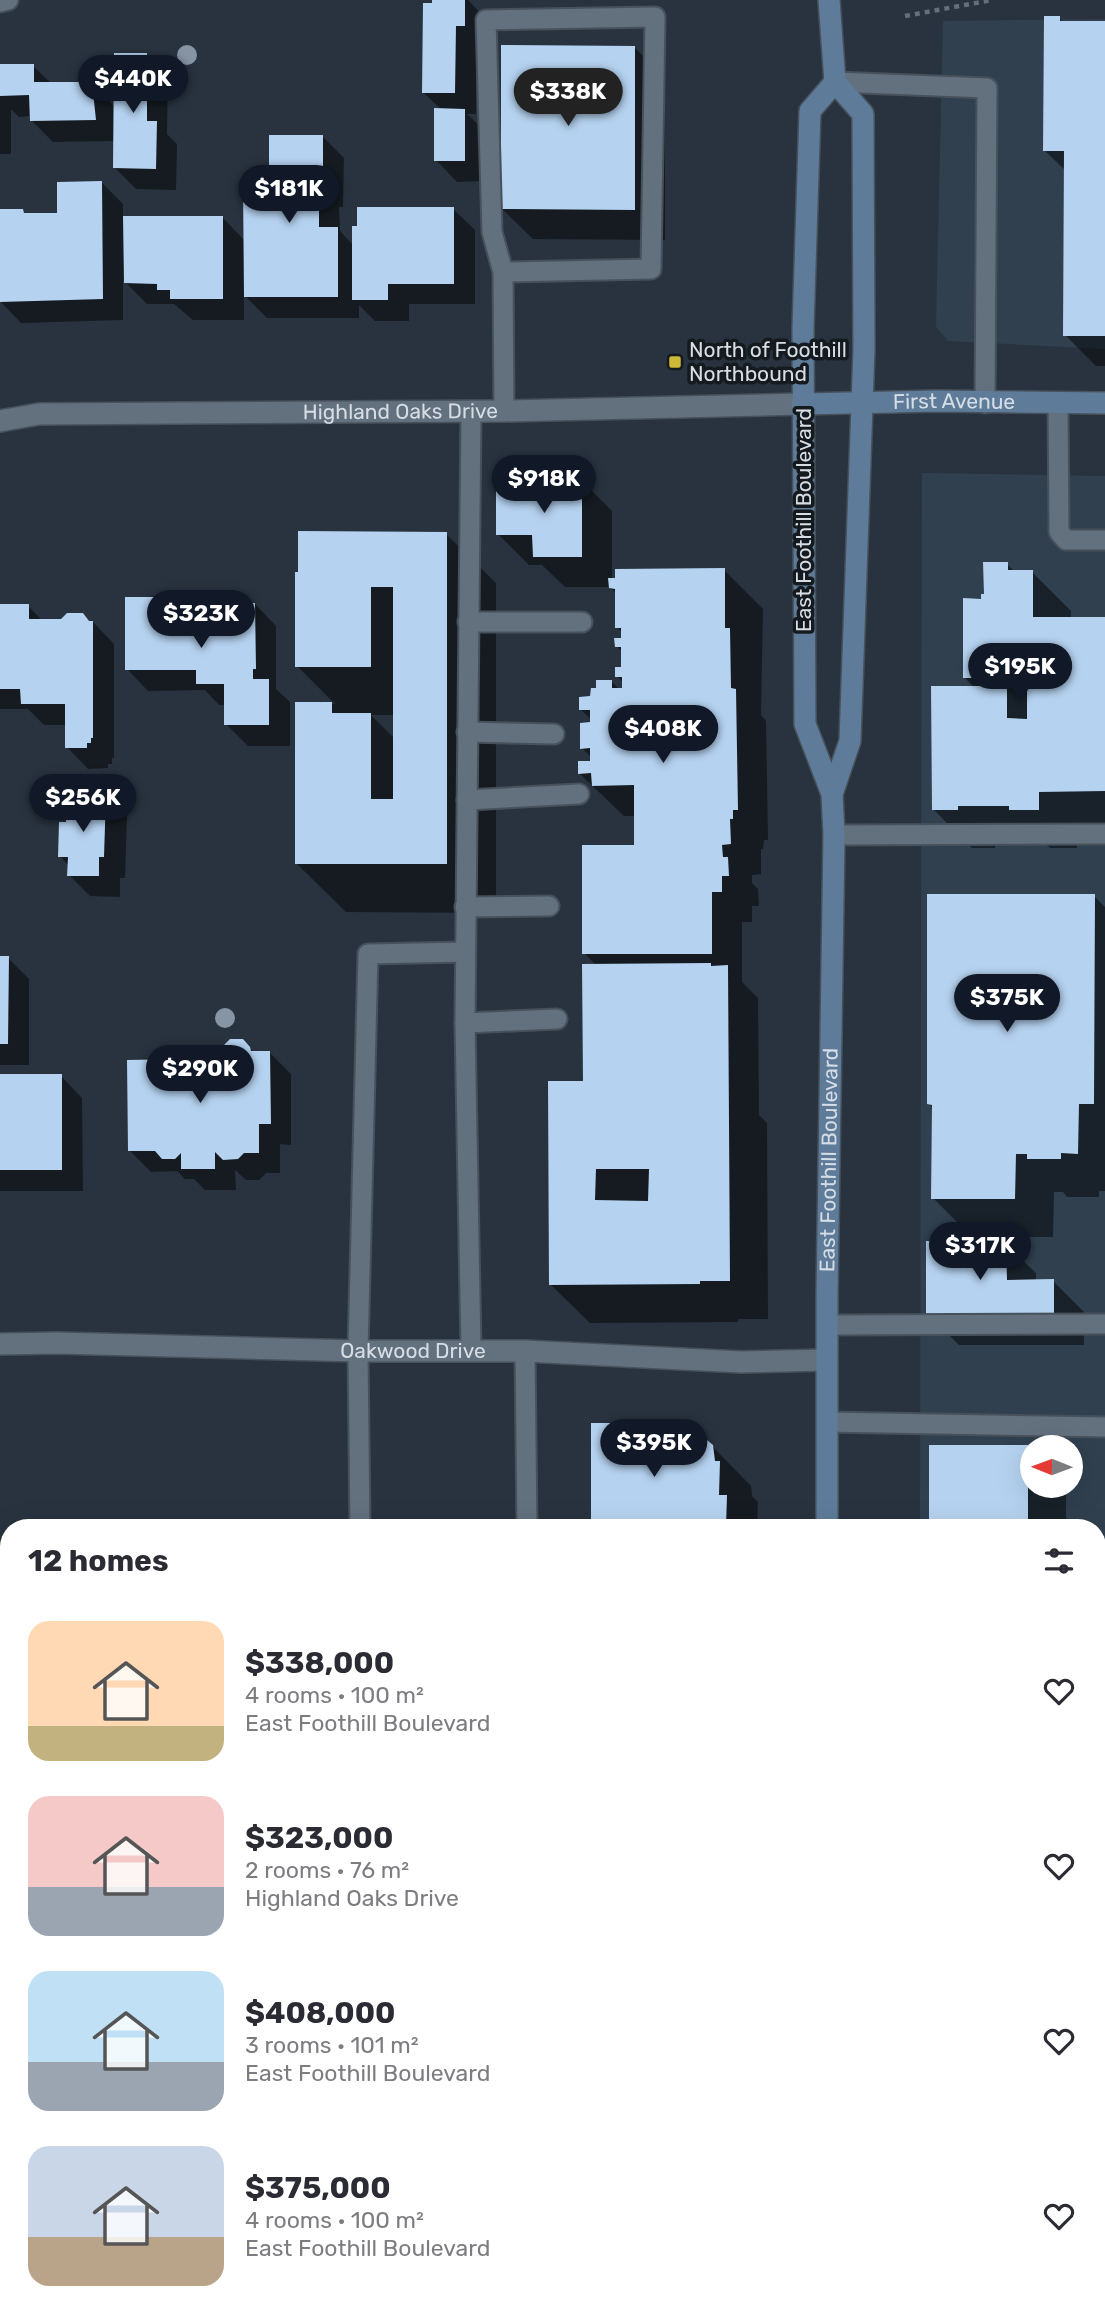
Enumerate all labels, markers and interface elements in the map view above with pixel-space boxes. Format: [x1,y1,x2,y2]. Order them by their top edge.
pin: $440K [84,55,182,115]
text: $440K [94,64,172,92]
pin: $338K [519,68,617,128]
text: $338K [530,77,606,105]
pin: $181K [240,166,338,225]
text: $181K [254,174,324,202]
place label: North of Foothill Northbound [689,337,847,386]
marker: North of Foothill Northbound [667,354,683,370]
street label: First Avenue [892,388,1015,414]
street label: Highland Oaks Drive [303,398,498,424]
street label: East Foothill Boulevard [791,408,816,632]
pin: $918K [495,456,593,515]
text: $918K [508,464,580,492]
pin: $323K [152,590,250,650]
text: $323K [163,599,239,627]
pin: $195K [971,644,1069,703]
text: $195K [984,652,1056,680]
pin: $408K [614,706,712,765]
text: $408K [624,714,702,742]
pin: $256K [34,774,132,834]
text: $256K [45,783,121,811]
pin: $375K [958,974,1056,1034]
text: $375K [970,983,1044,1011]
pin: $290K [151,1046,249,1105]
street label: East Foothill Boulevard [814,1048,843,1272]
text: $290K [162,1054,238,1082]
pin: $317K [931,1222,1029,1282]
text: $317K [945,1231,1015,1259]
street label: Oakwood Drive [340,1338,486,1363]
pin: $395K [605,1420,703,1479]
text: $395K [616,1428,692,1456]
north arrow [1020,1435,1083,1498]
map controls [1020,1435,1083,1498]
icon: filters [1040,1542,1078,1580]
text: 12 homes [28,1543,169,1579]
text: $338,000 [245,1645,394,1681]
icon: home [84,1649,168,1733]
icon: heart [1040,1672,1078,1710]
text: 4 rooms · 100 m² [245,1681,424,1709]
text: East Foothill Boulevard [245,1709,490,1737]
text: $323,000 [245,1820,393,1856]
icon: home [84,1824,168,1908]
icon: heart [1040,1847,1078,1885]
text: 2 rooms · 76 m² [245,1856,409,1884]
text: Highland Oaks Drive [245,1884,459,1912]
text: $408,000 [245,1995,395,2031]
icon: home [84,1999,168,2083]
icon: heart [1040,2022,1078,2060]
text: 3 rooms · 101 m² [245,2031,419,2059]
text: East Foothill Boulevard [245,2059,490,2087]
text: $375,000 [245,2170,391,2206]
icon: home [84,2174,168,2258]
icon: heart [1040,2197,1078,2235]
text: 4 rooms · 100 m² [245,2206,424,2234]
text: East Foothill Boulevard [245,2234,490,2262]

